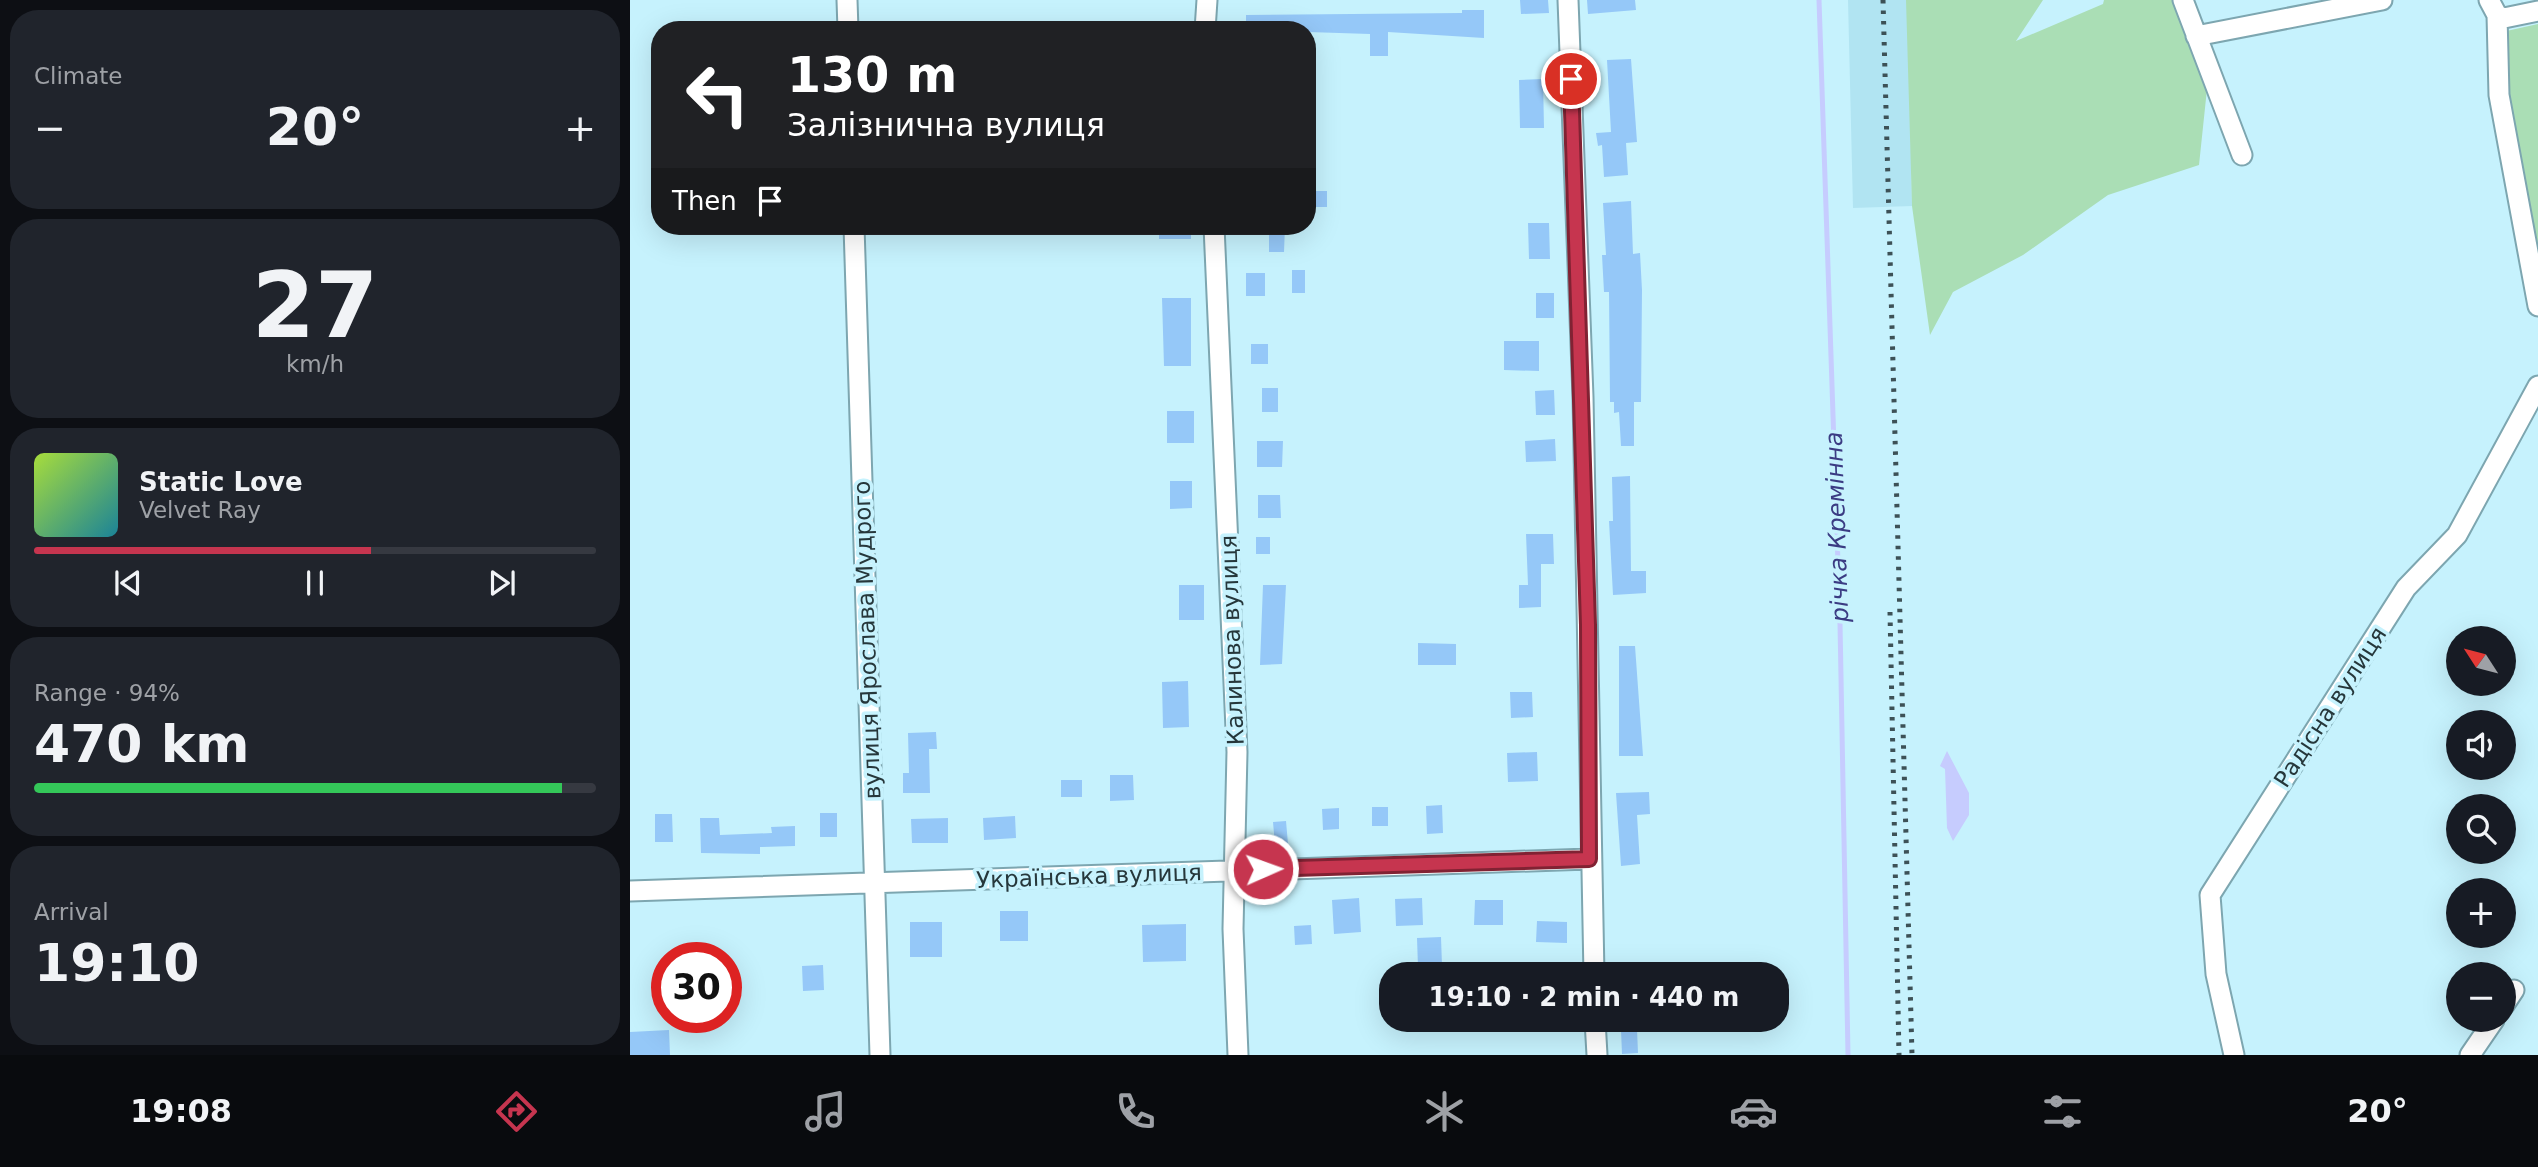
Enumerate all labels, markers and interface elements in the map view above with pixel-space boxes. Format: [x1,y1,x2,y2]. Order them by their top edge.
text: 130 m [787,47,957,104]
icon: left [672,49,763,140]
pin [1541,49,1601,109]
icon: arrive [1552,60,1590,98]
text: Climate [34,63,123,89]
text: 20° [266,97,364,157]
text: − [34,106,66,150]
text: + [564,106,596,150]
text: Залізнична вулиця [787,106,1105,144]
icon: arrive [751,182,789,220]
text: Then [672,186,737,216]
text: 27 [252,253,378,358]
text: km/h [286,351,344,377]
water label: річка Кремінна [1820,431,1854,624]
text: Static Love [139,467,303,497]
street label: вулиця Ярослава Мудрого [848,480,886,800]
text: Velvet Ray [139,497,261,523]
street label: Калинова вулиця [1215,534,1249,746]
icon: previous [109,564,147,602]
icon: pause [296,564,334,602]
icon: next [483,564,521,602]
street label: Радісна вулиця [2269,622,2391,792]
north arrow [2446,626,2516,696]
map controls [2446,626,2516,1032]
text: Range · 94% [34,680,180,706]
button: sound [2446,710,2516,780]
text: 470 km [34,714,249,774]
button: search [2446,794,2516,864]
position arrow [1226,832,1300,906]
street label: Українська вулиця [976,859,1202,893]
button: + [2446,878,2516,948]
text: Arrival [34,899,109,925]
text: 19:10 [34,933,200,993]
speed limit sign: 30 [651,942,742,1033]
button: − [2446,962,2516,1032]
text: 19:10 · 2 min · 440 m [1429,982,1739,1012]
icon: directions [492,1087,541,1136]
icon: music [801,1087,850,1136]
icon: phone [1111,1087,1160,1136]
icon: climate [1420,1087,1469,1136]
icon: car [1729,1087,1778,1136]
icon: filters [2038,1087,2087,1136]
text: 19:08 [130,1092,232,1130]
text: 20° [2347,1092,2408,1130]

